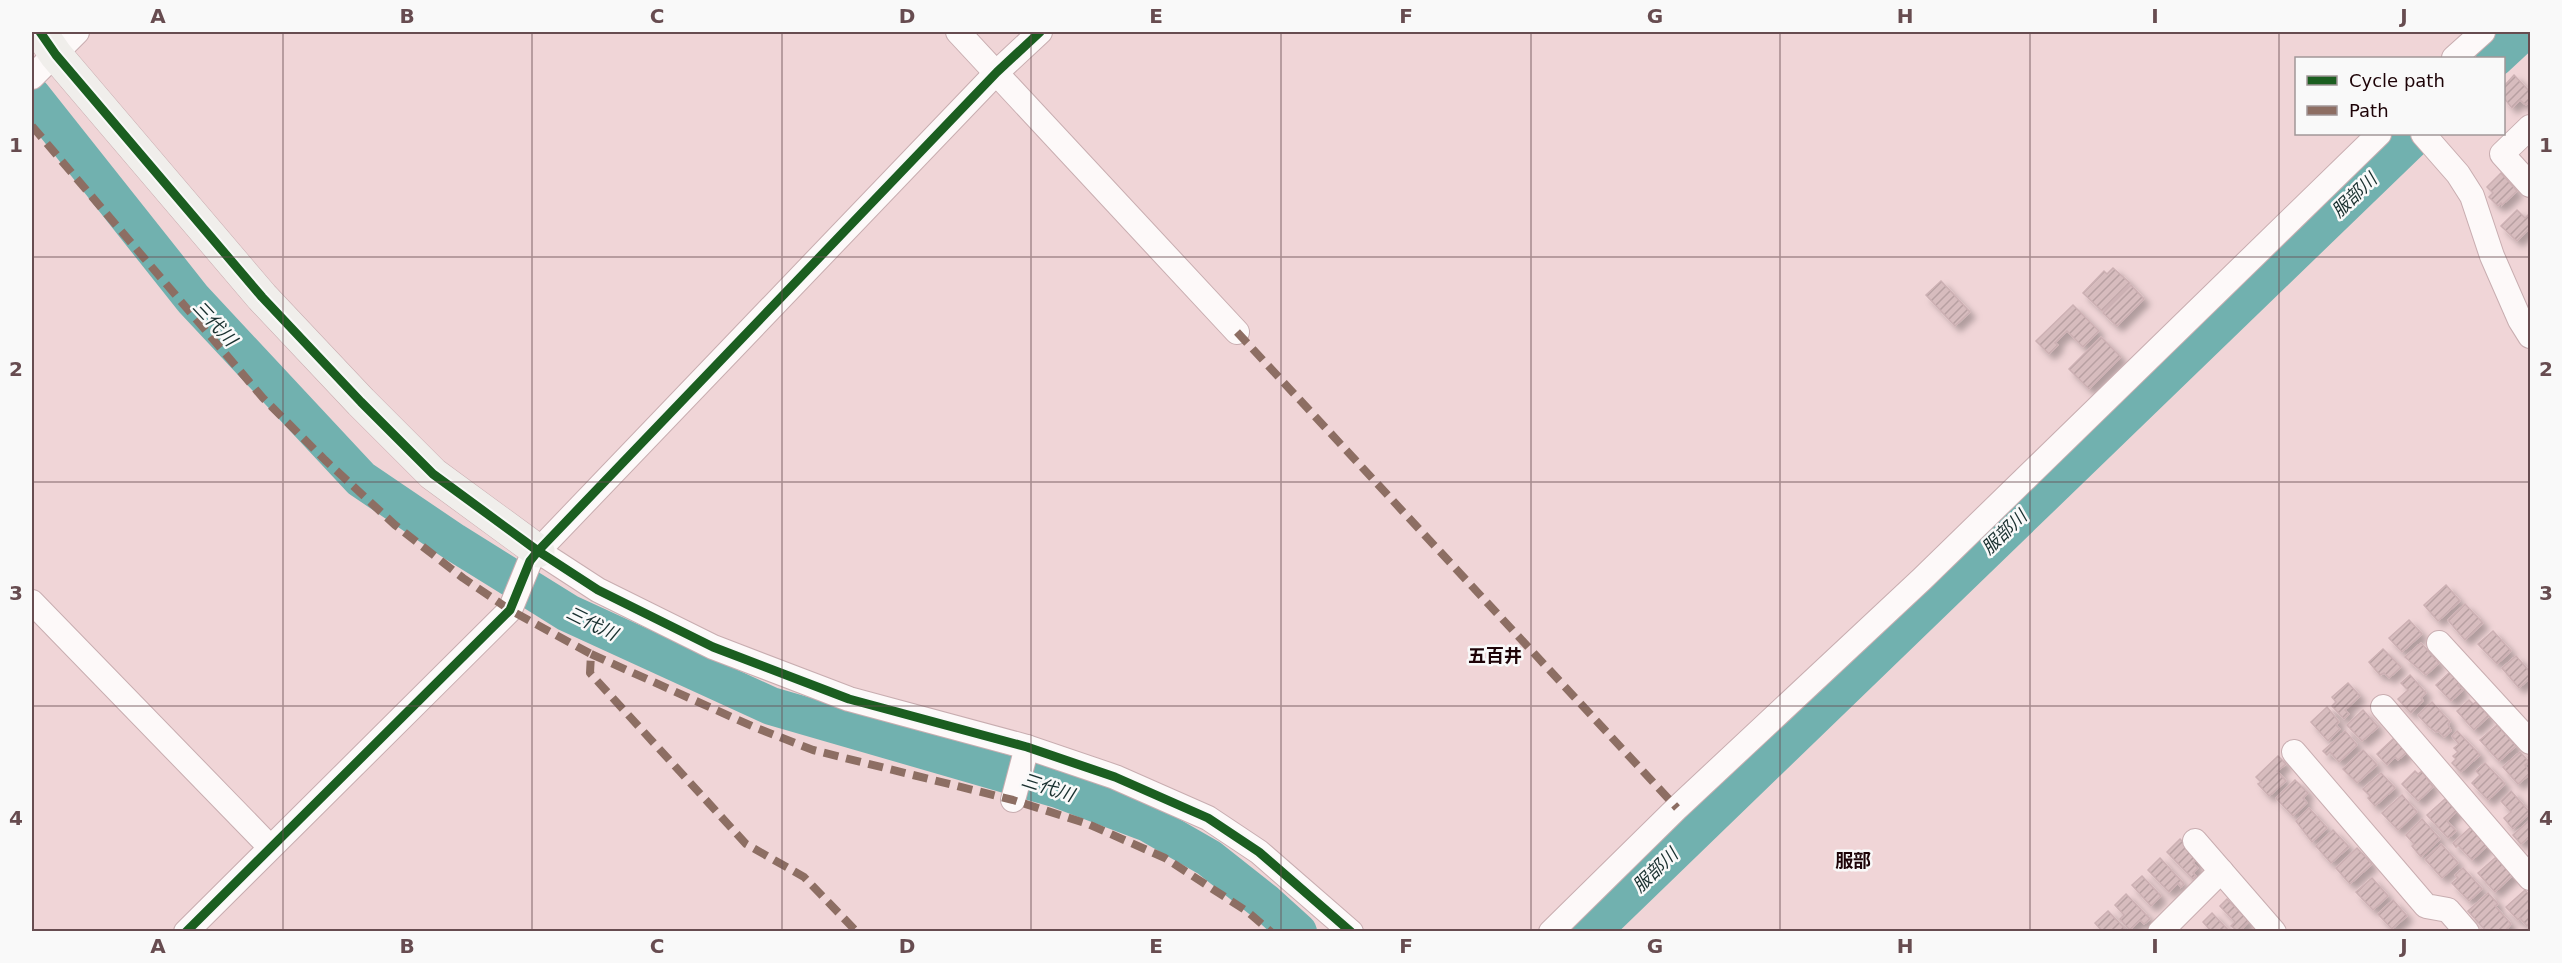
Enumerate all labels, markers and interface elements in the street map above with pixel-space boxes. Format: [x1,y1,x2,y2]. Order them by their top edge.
text: A [150,4,166,28]
text: B [399,4,415,28]
text: C [650,4,664,28]
text: D [899,4,915,28]
text: E [1149,4,1163,28]
text: F [1399,4,1413,28]
text: G [1647,4,1663,28]
text: H [1897,4,1913,28]
text: I [2151,4,2159,28]
text: J [2398,4,2408,28]
legend [2295,57,2505,135]
text: Cycle path [2349,70,2445,91]
text: Path [2349,100,2389,121]
text: 1 [9,133,23,157]
text: 1 [2539,133,2553,157]
water label: 服部川 [2327,167,2382,221]
water label: 三代川 [189,296,242,351]
text: 2 [9,357,23,381]
text: 2 [2539,357,2553,381]
water label: 服部川 [1977,504,2032,558]
text: 3 [9,581,23,605]
text: 3 [2539,581,2553,605]
water label: 三代川 [563,602,623,645]
district label: 五百井 [1468,645,1522,666]
water label: 三代川 [1019,769,1079,806]
text: 4 [9,806,23,830]
text: 4 [2539,806,2553,830]
water label: 服部川 [1628,842,1683,896]
district label: 服部 [1835,850,1871,871]
text: A [150,934,166,958]
text: B [399,934,415,958]
text: C [650,934,664,958]
text: D [899,934,915,958]
text: E [1149,934,1163,958]
text: F [1399,934,1413,958]
text: G [1647,934,1663,958]
text: H [1897,934,1913,958]
text: I [2151,934,2159,958]
text: J [2398,934,2408,958]

